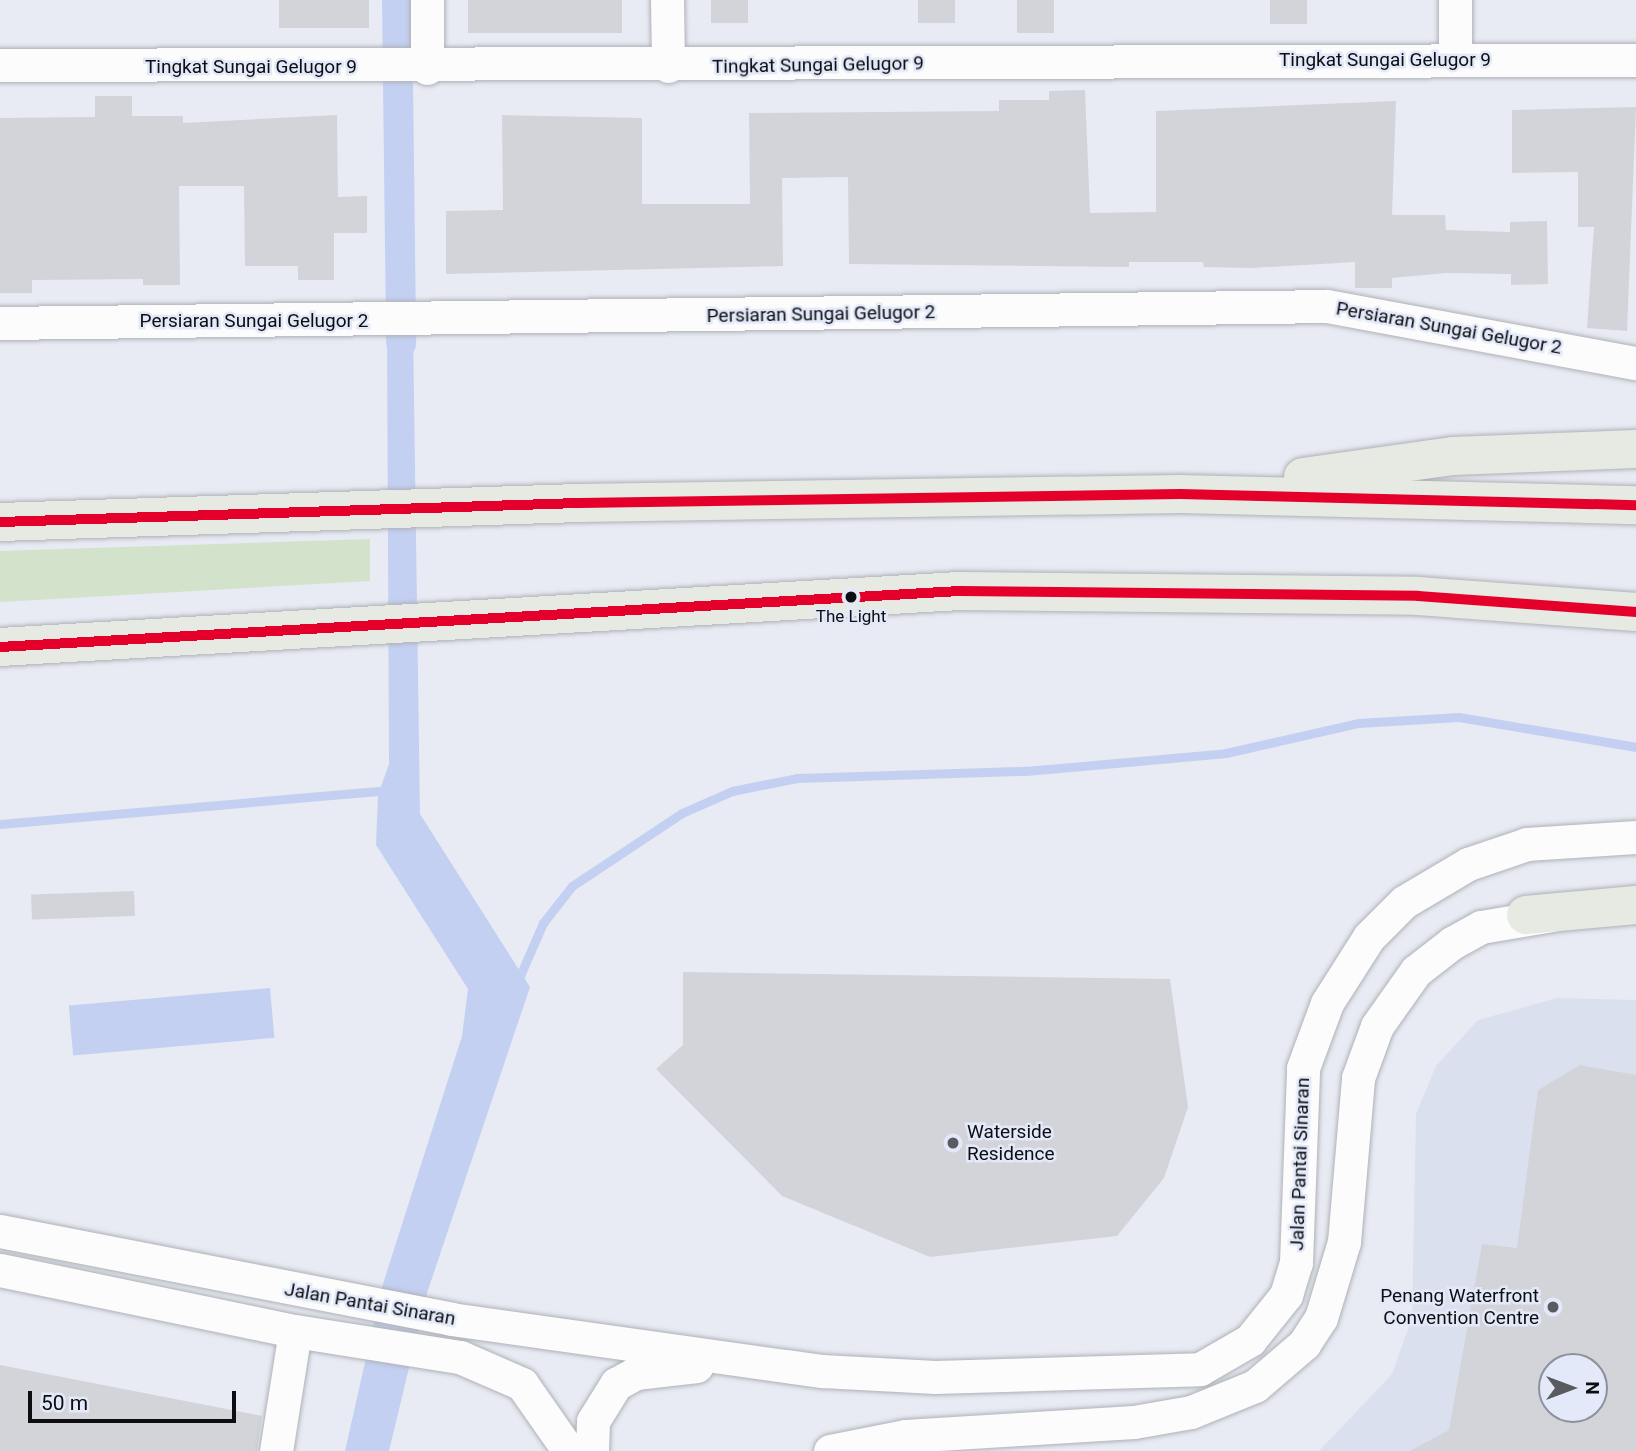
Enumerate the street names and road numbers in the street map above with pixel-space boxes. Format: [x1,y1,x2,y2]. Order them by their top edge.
street label: Tingkat Sungai Gelugor 9 [1279,49,1491,71]
street label: Tingkat Sungai Gelugor 9 [712,52,924,78]
street label: Tingkat Sungai Gelugor 9 [145,56,357,78]
street label: Persiaran Sungai Gelugor 2 [1334,297,1564,359]
street label: Persiaran Sungai Gelugor 2 [706,301,936,327]
street label: Persiaran Sungai Gelugor 2 [140,310,368,332]
street label: Jalan Pantai Sinaran [1286,1077,1314,1251]
street label: Jalan Pantai Sinaran [283,1278,457,1330]

